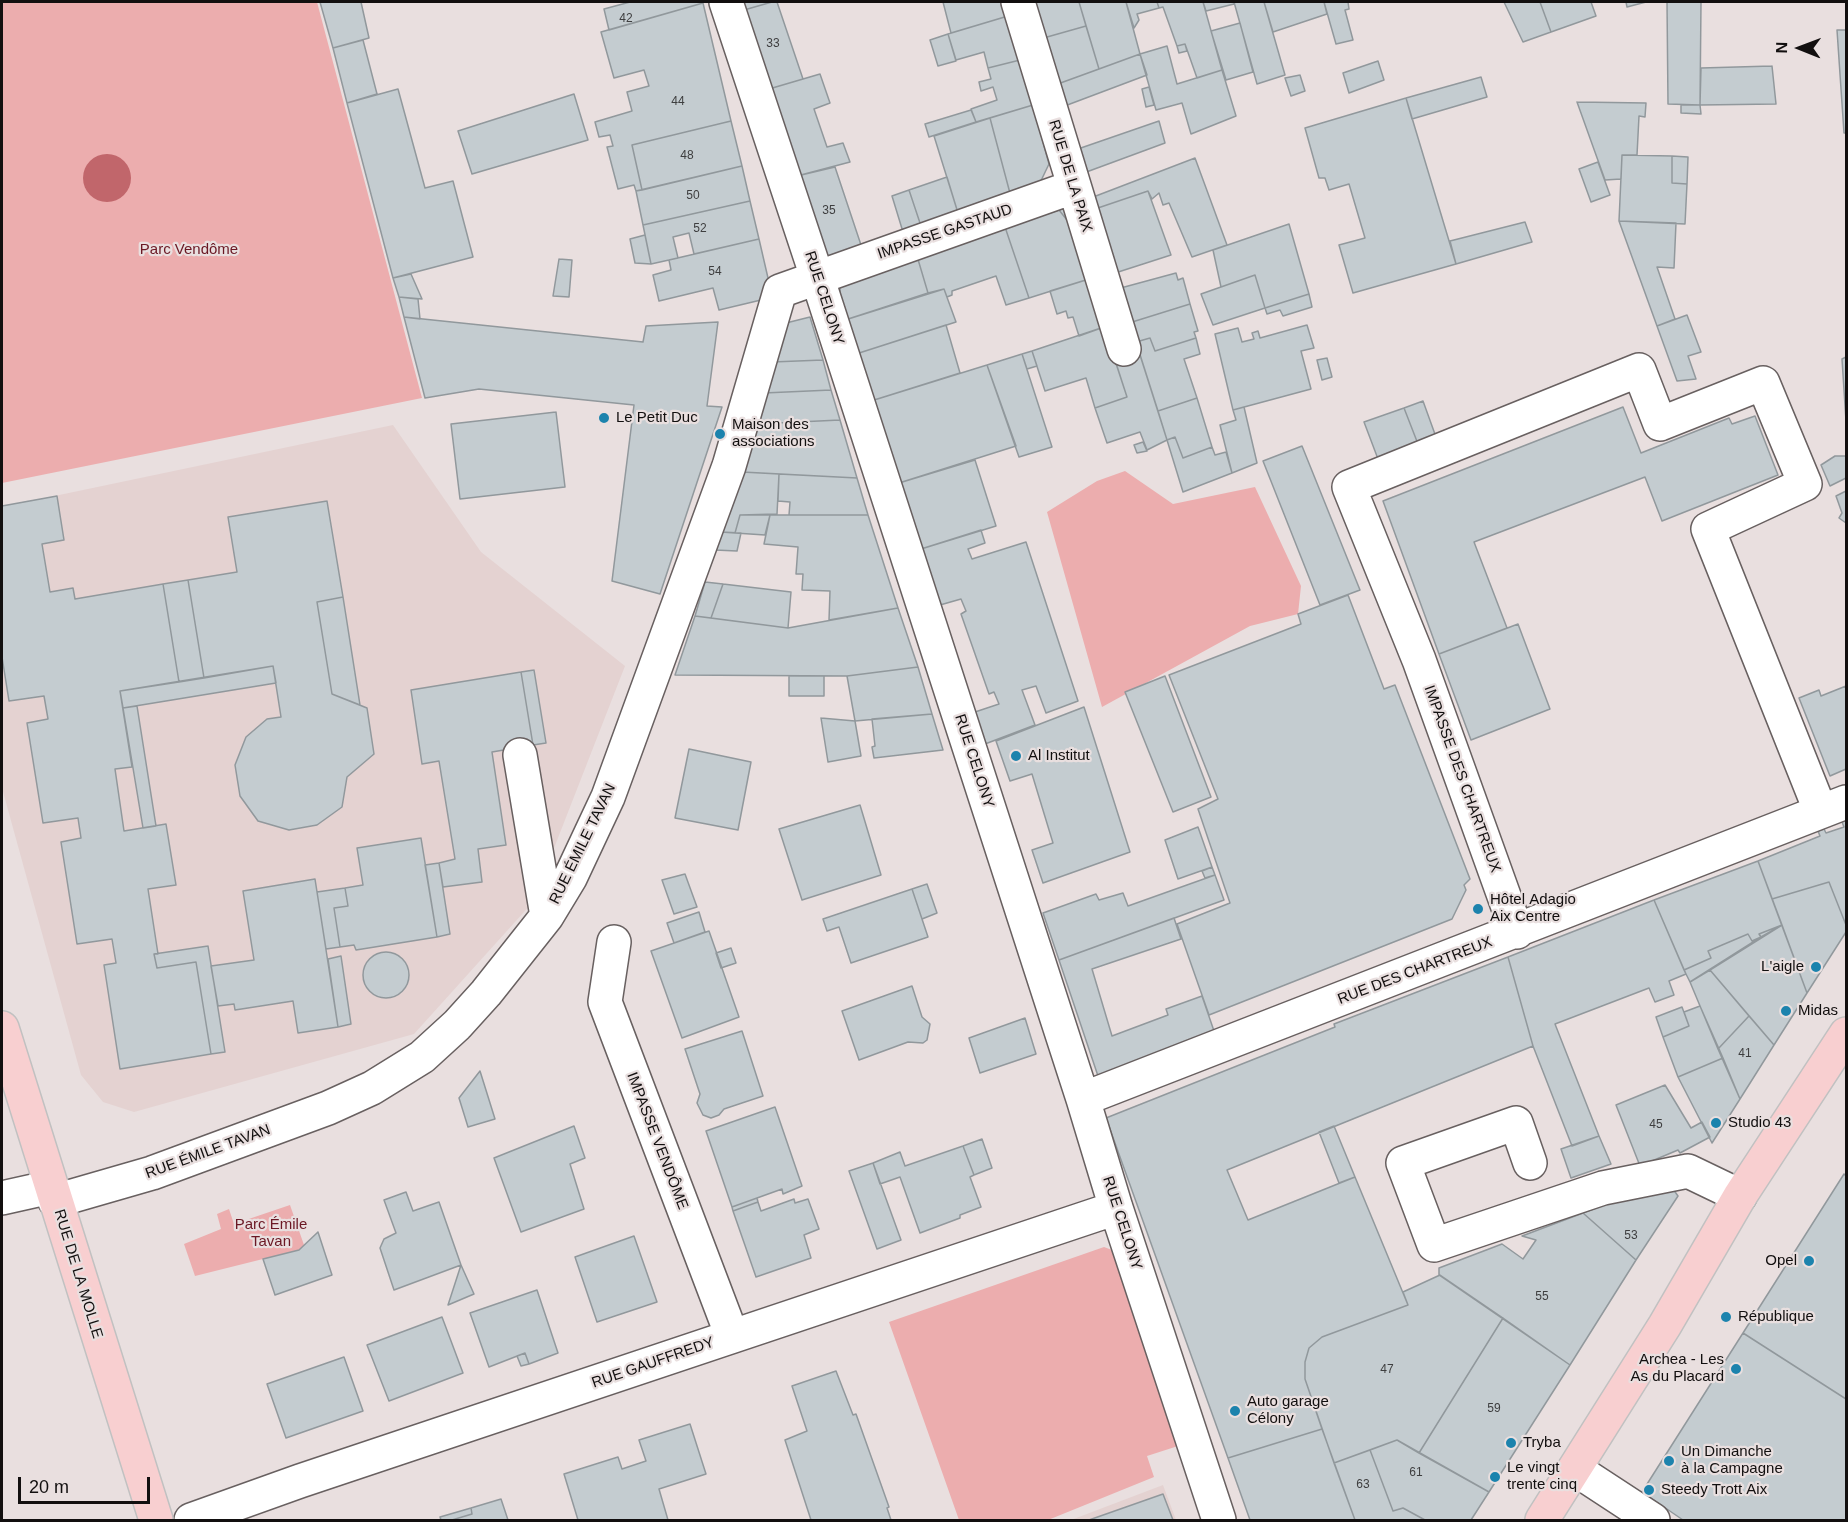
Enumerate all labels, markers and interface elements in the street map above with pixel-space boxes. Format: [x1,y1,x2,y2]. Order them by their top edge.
house number: 42 [619,12,633,26]
north arrow [1770,18,1830,78]
house number: 33 [766,37,780,51]
text: N [1773,42,1790,54]
house number: 44 [671,95,685,109]
street label: RUE DE LA PAIX [1044,118,1096,234]
house number: 48 [680,149,694,163]
house number: 50 [686,189,700,203]
street label: IMPASSE GASTAUD [875,201,1015,263]
house number: 35 [822,204,836,218]
house number: 52 [693,222,707,236]
park label: Parc Vendôme [140,241,238,259]
street label: RUE CELONY [800,249,848,347]
house number: 54 [708,265,722,279]
place label: Le Petit Duc [616,409,698,427]
marker: Le Petit Duc [597,411,611,425]
place label: Maison des associations [732,416,815,451]
marker: Maison des associations [713,427,727,441]
street label: IMPASSE DES CHARTREUX [1420,683,1504,875]
street label: RUE CELONY [950,712,998,810]
place label: Al Institut [1028,747,1090,765]
marker: Al Institut [1009,749,1023,763]
street label: RUE ÉMILE TAVAN [546,781,620,907]
place label: Hôtel Adagio Aix Centre [1490,891,1576,926]
marker: Hôtel Adagio Aix Centre [1471,902,1485,916]
street label: RUE DES CHARTREUX [1335,933,1495,1009]
place label: L'aigle [1761,958,1804,976]
marker: L'aigle [1809,960,1823,974]
place label: Midas [1798,1002,1838,1020]
marker: Midas [1779,1004,1793,1018]
house number: 41 [1738,1047,1752,1061]
street label: IMPASSE VENDÔME [623,1070,691,1212]
place label: Studio 43 [1728,1114,1791,1132]
marker: Studio 43 [1709,1116,1723,1130]
house number: 45 [1649,1118,1663,1132]
street label: RUE ÉMILE TAVAN [143,1121,273,1183]
street label: RUE CELONY [1098,1174,1146,1272]
street label: RUE DE LA MOLLE [50,1207,106,1341]
park label: Parc Émile Tavan [235,1216,307,1251]
house number: 53 [1624,1229,1638,1243]
place label: Opel [1765,1252,1797,1270]
marker: Opel [1802,1254,1816,1268]
house number: 55 [1535,1290,1549,1304]
place label: République [1738,1308,1814,1326]
marker: République [1719,1310,1733,1324]
street label: RUE GAUFFREDY [589,1334,717,1392]
place label: Archea - Les As du Placard [1631,1351,1724,1386]
marker: Archea - Les As du Placard [1729,1362,1743,1376]
house number: 47 [1380,1363,1394,1377]
place label: Auto garage Célony [1247,1393,1329,1428]
house number: 59 [1487,1402,1501,1416]
marker: Auto garage Célony [1228,1404,1242,1418]
place label: Tryba [1523,1434,1561,1452]
marker: Tryba [1504,1436,1518,1450]
place label: Un Dimanche à la Campagne [1681,1443,1783,1478]
marker: Un Dimanche à la Campagne [1662,1454,1676,1468]
place label: Le vingt trente cinq [1507,1459,1577,1494]
scale bar [21,1465,153,1503]
house number: 61 [1409,1466,1423,1480]
marker: Le vingt trente cinq [1488,1470,1502,1484]
text: 20 m [29,1477,69,1497]
house number: 63 [1356,1478,1370,1492]
place label: Steedy Trott Aix [1661,1481,1767,1499]
marker: Steedy Trott Aix [1642,1483,1656,1497]

